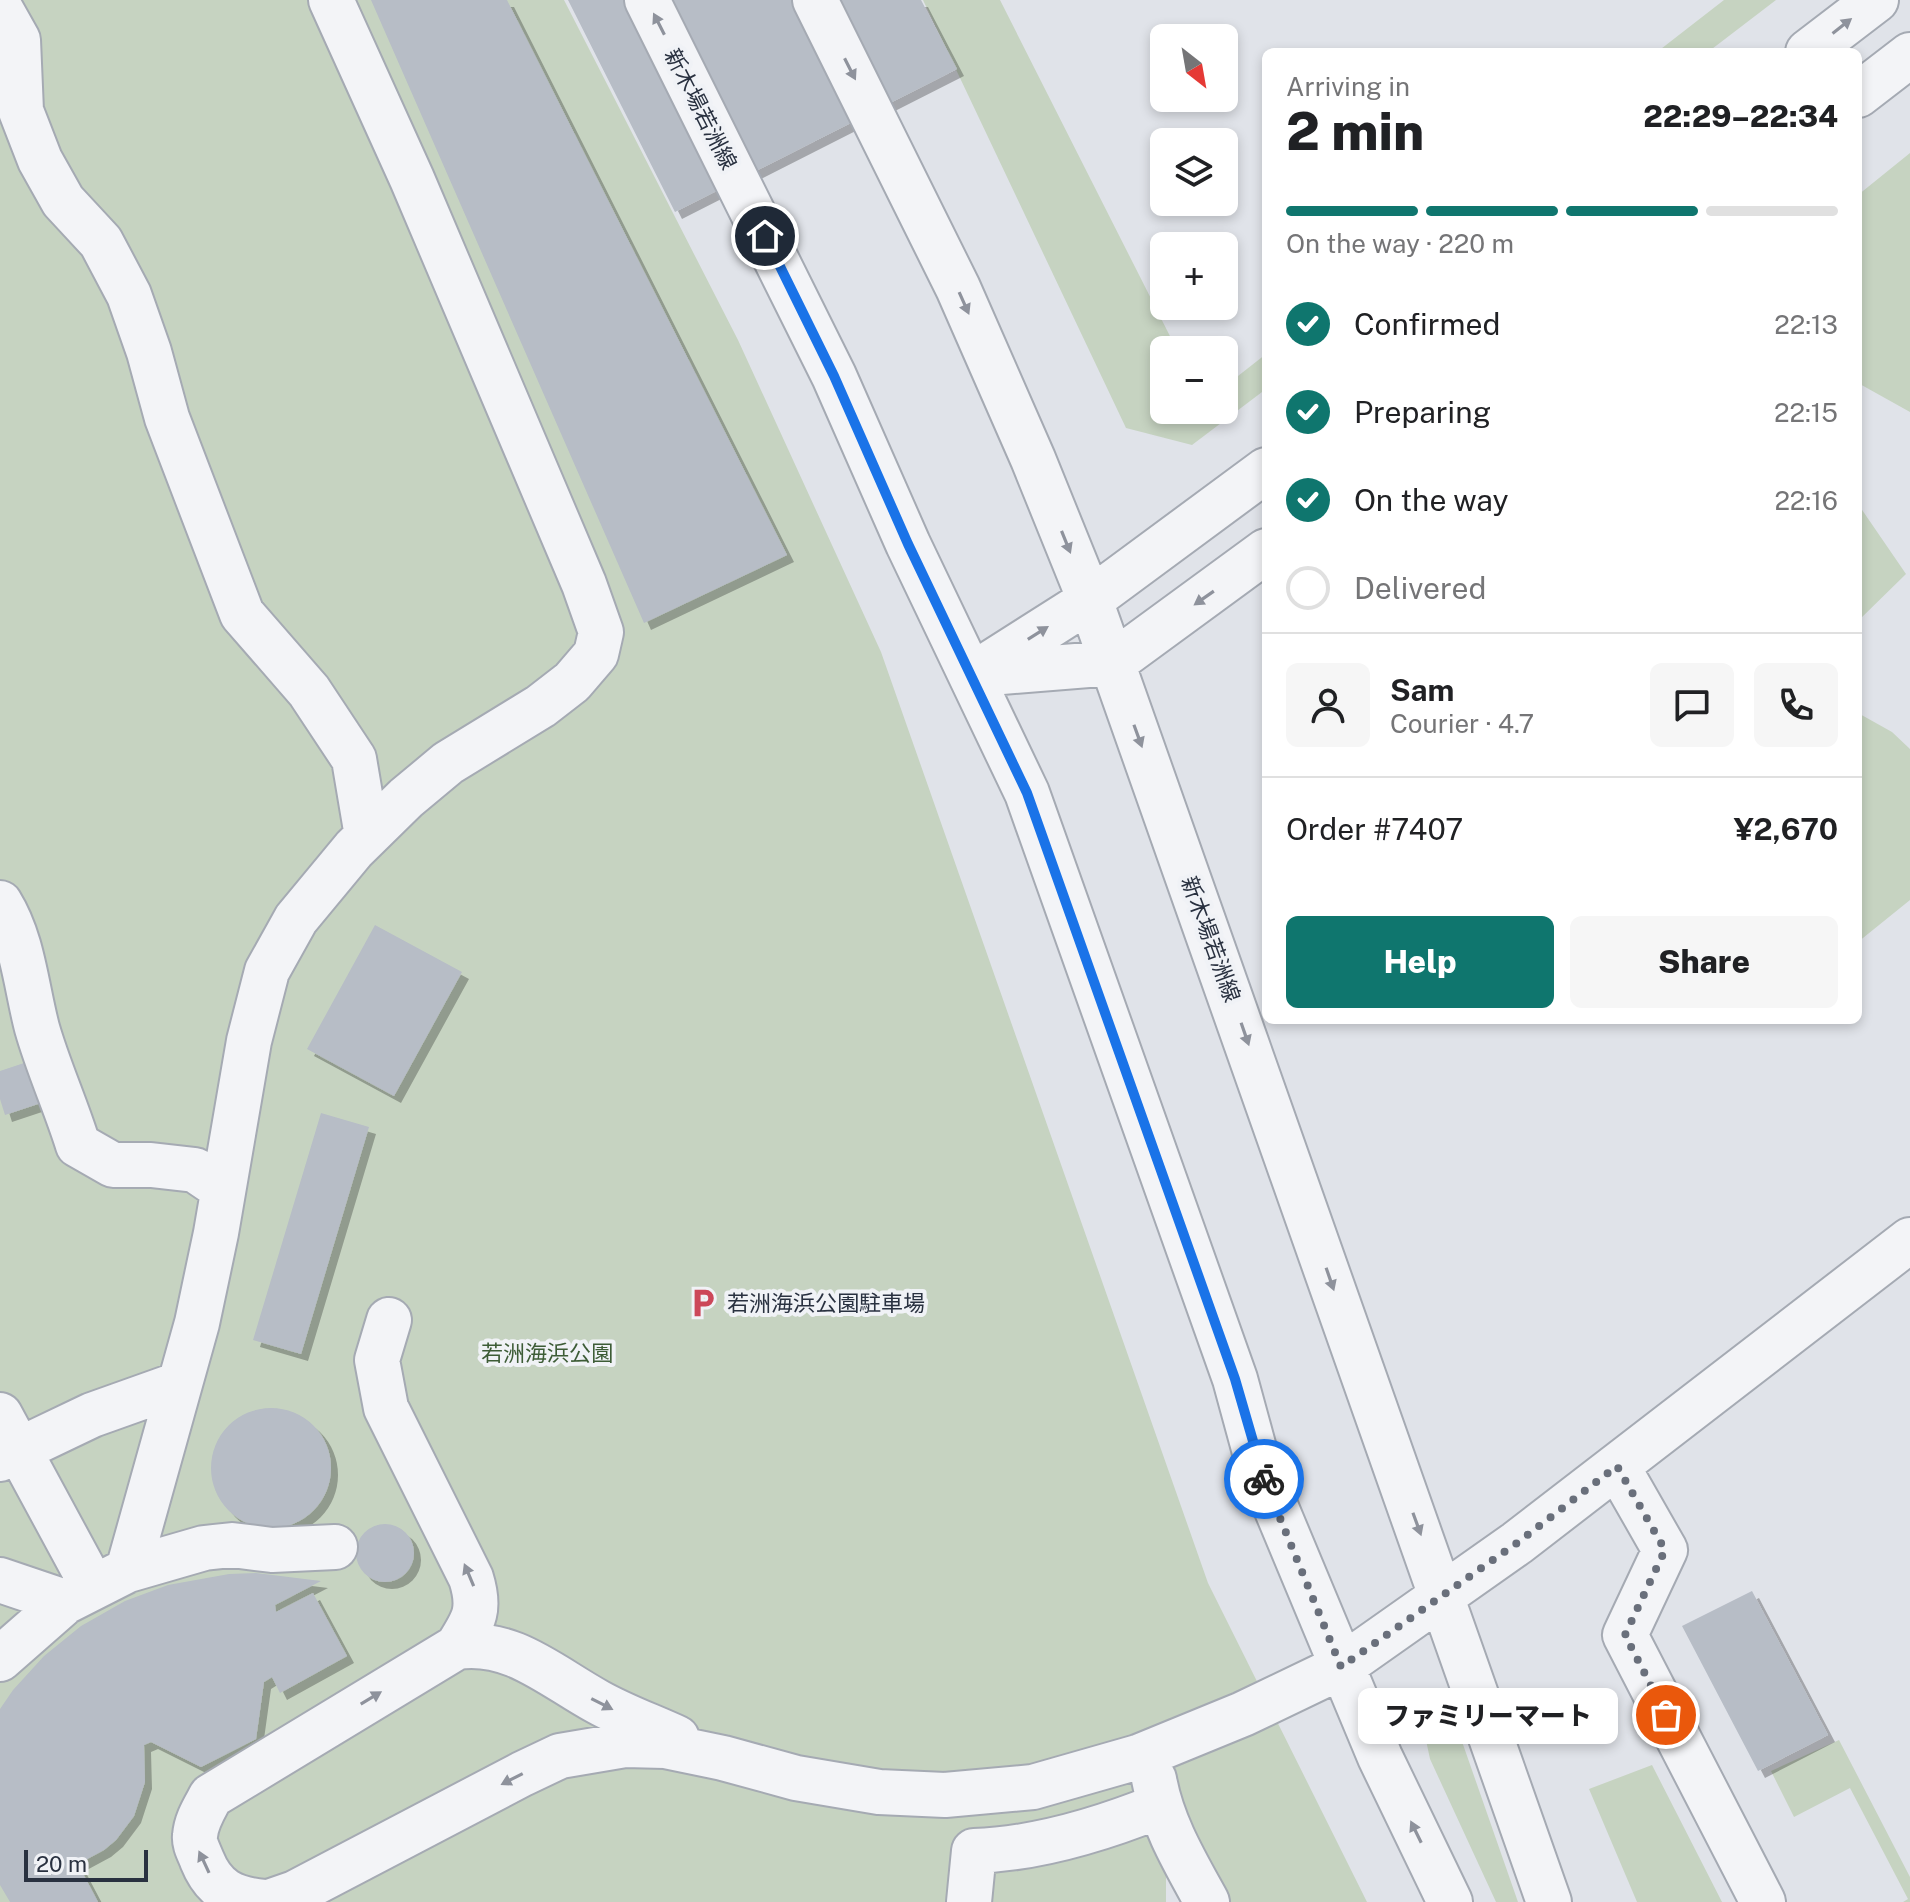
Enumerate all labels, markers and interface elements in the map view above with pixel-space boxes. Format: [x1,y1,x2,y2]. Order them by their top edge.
one-way arrow [652,13,666,36]
one-way arrow [1832,18,1852,35]
north arrow [1150,24,1238,112]
map controls [1150,24,1238,424]
street label: 新木場若洲線 [659,44,743,174]
one-way arrow [844,58,857,81]
text: Arriving in [1286,71,1410,102]
text: 22:29–22:34 [1643,98,1838,134]
text: 2 min [1286,101,1424,162]
button: layers [1150,128,1238,216]
pin [731,202,799,270]
icon: home [743,214,787,258]
text: On the way · 220 m [1286,228,1514,259]
button: + [1150,232,1238,320]
one-way arrow [957,291,971,315]
icon: check [1286,302,1330,346]
text: Confirmed [1354,306,1500,342]
text: 22:13 [1774,309,1838,340]
button: − [1150,336,1238,424]
icon: check [1286,390,1330,434]
text: Preparing [1354,394,1491,430]
text: 22:15 [1774,397,1838,428]
icon: check [1286,478,1330,522]
text: On the way [1354,482,1508,518]
text: 22:16 [1774,485,1838,516]
one-way arrow [1060,530,1073,554]
text: Delivered [1354,570,1486,606]
one-way arrow [1193,590,1214,605]
one-way arrow [1027,625,1048,640]
button: person [1286,663,1370,747]
button: chat [1650,663,1734,747]
button: phone [1754,663,1838,747]
text: Sam [1390,672,1454,708]
text: Courier · 4.7 [1390,708,1534,739]
one-way arrow [1133,725,1145,749]
text: Order #7407 [1286,811,1463,847]
text: ¥2,670 [1734,811,1838,847]
street label: 新木場若洲線 [1176,873,1246,1005]
button: Help [1286,916,1554,1008]
button: Share [1570,916,1838,1008]
one-way arrow [1239,1022,1251,1046]
one-way arrow [1325,1268,1337,1292]
parking icon: 若洲海浜公園駐車場 [686,1286,720,1320]
place label: 若洲海浜公園駐車場 [727,1290,925,1316]
park label: 若洲海浜公園 [481,1340,613,1366]
courier [1224,1439,1304,1519]
icon: bike [1242,1457,1286,1501]
one-way arrow [1412,1513,1424,1537]
one-way arrow [462,1563,475,1587]
pin [1632,1681,1700,1749]
callout: ファミリーマート [1358,1687,1618,1743]
one-way arrow [360,1691,382,1705]
icon: bag [1644,1693,1688,1737]
one-way arrow [590,1697,613,1710]
text: ファミリーマート [1384,1700,1592,1731]
one-way arrow [501,1772,524,1785]
one-way arrow [1409,1820,1423,1843]
scale bar [24,1846,148,1882]
text: 20 m [36,1851,87,1877]
one-way arrow [197,1851,211,1874]

